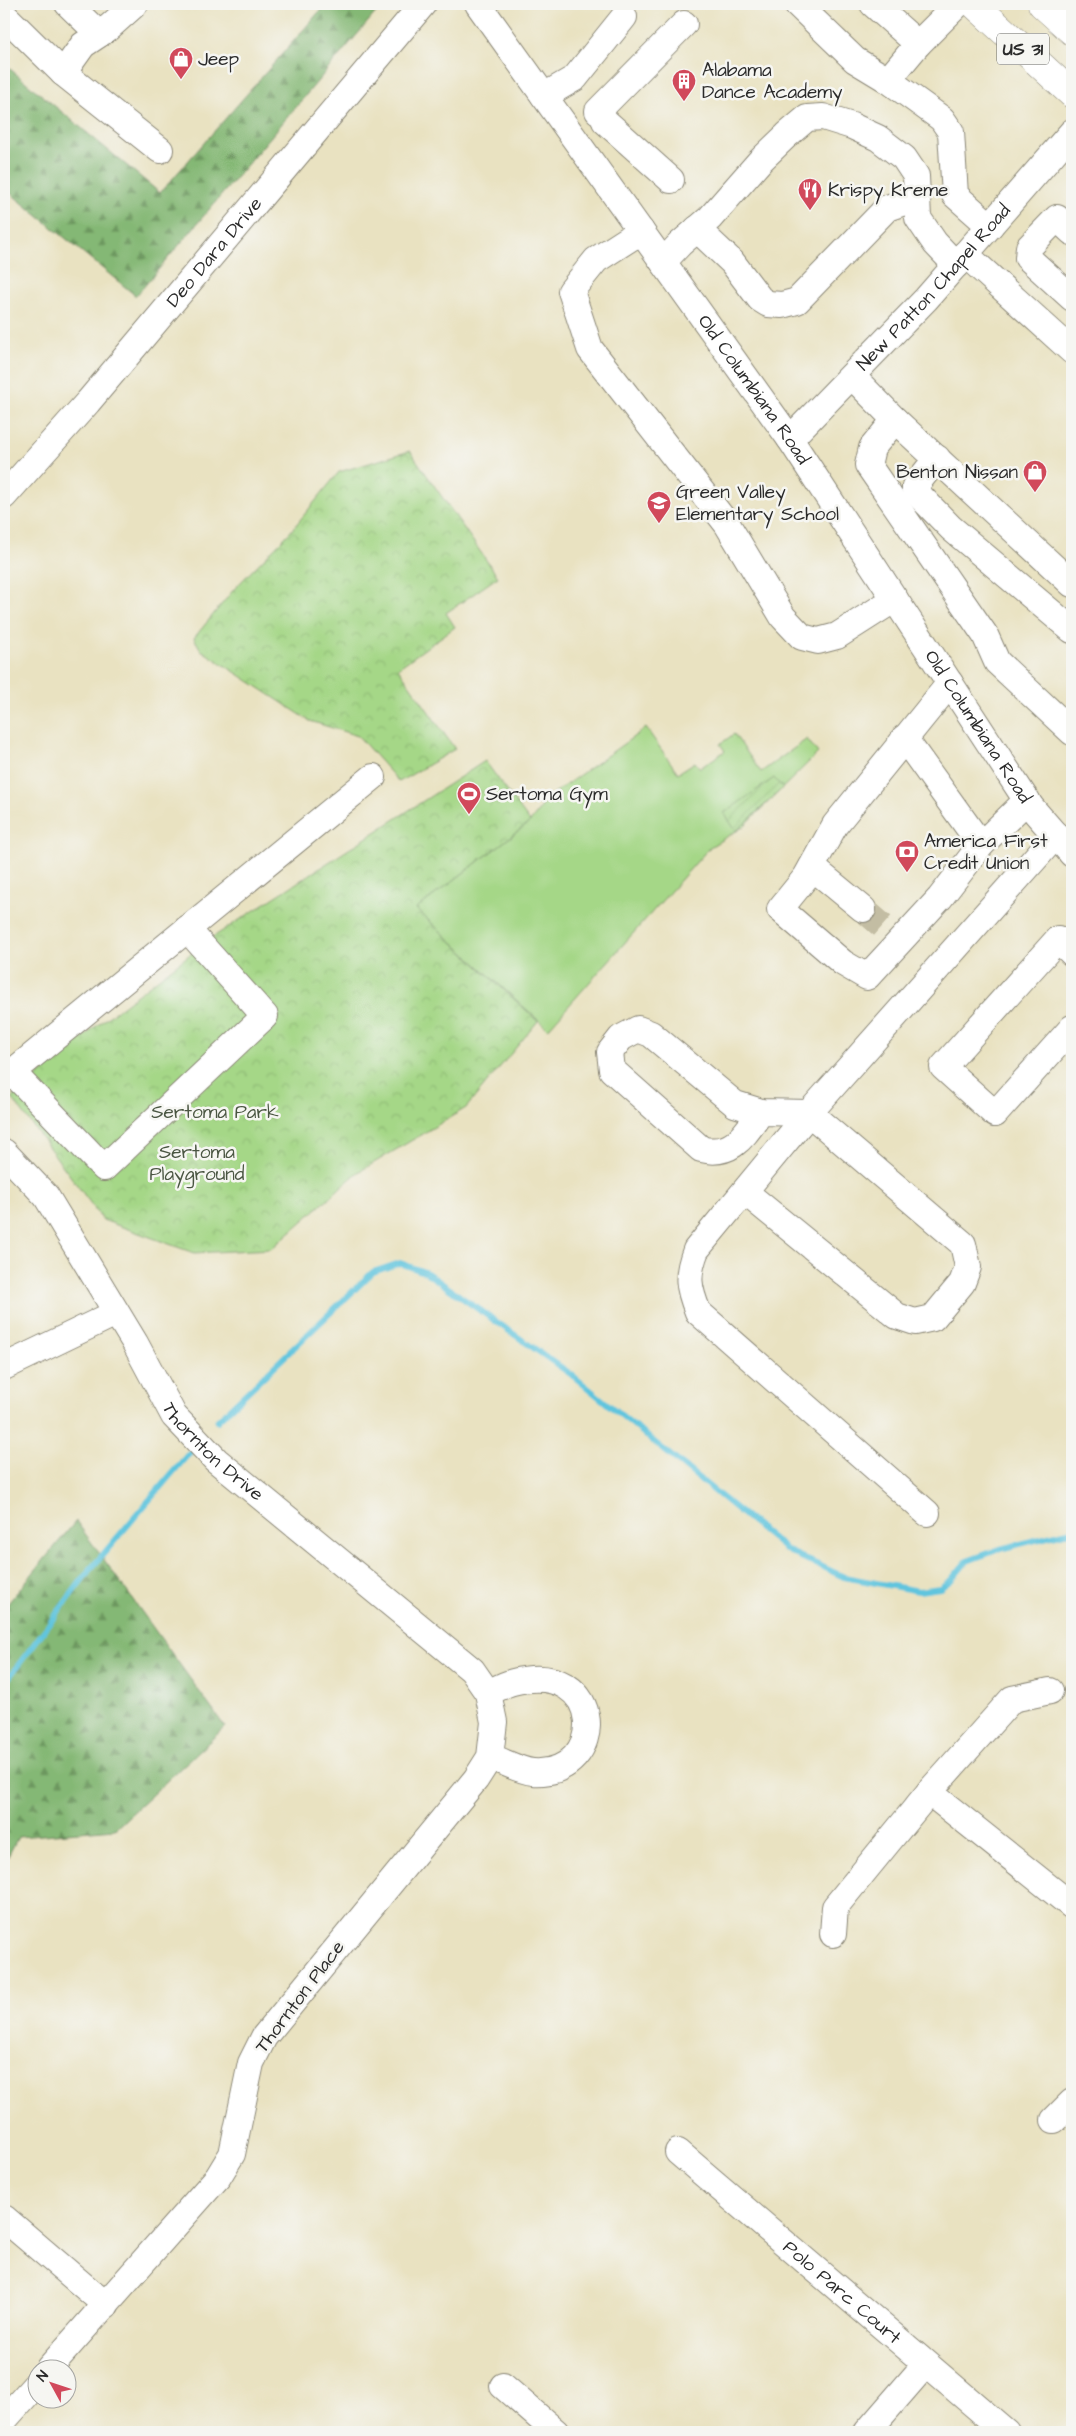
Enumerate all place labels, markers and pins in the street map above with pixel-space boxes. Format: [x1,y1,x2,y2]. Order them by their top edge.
shop icon: Jeep [168,46,194,80]
place label: Jeep [198,46,240,73]
place label: Alabama Dance Academy [702,57,843,107]
building icon: Alabama Dance Academy [671,68,697,102]
restaurant icon: Krispy Kreme [797,177,823,211]
place label: Krispy Kreme [828,177,948,205]
place label: Benton Nissan [896,459,1018,486]
shop icon: Benton Nissan [1022,459,1048,493]
place label: Green Valley Elementary School [676,479,839,529]
school or university icon: Green Valley Elementary School [646,490,672,524]
sports icon: Sertoma Gym [456,781,482,815]
place label: Sertoma Gym [486,781,608,809]
place label: America First Credit Union [924,828,1048,877]
bank icon: America First Credit Union [894,839,920,873]

